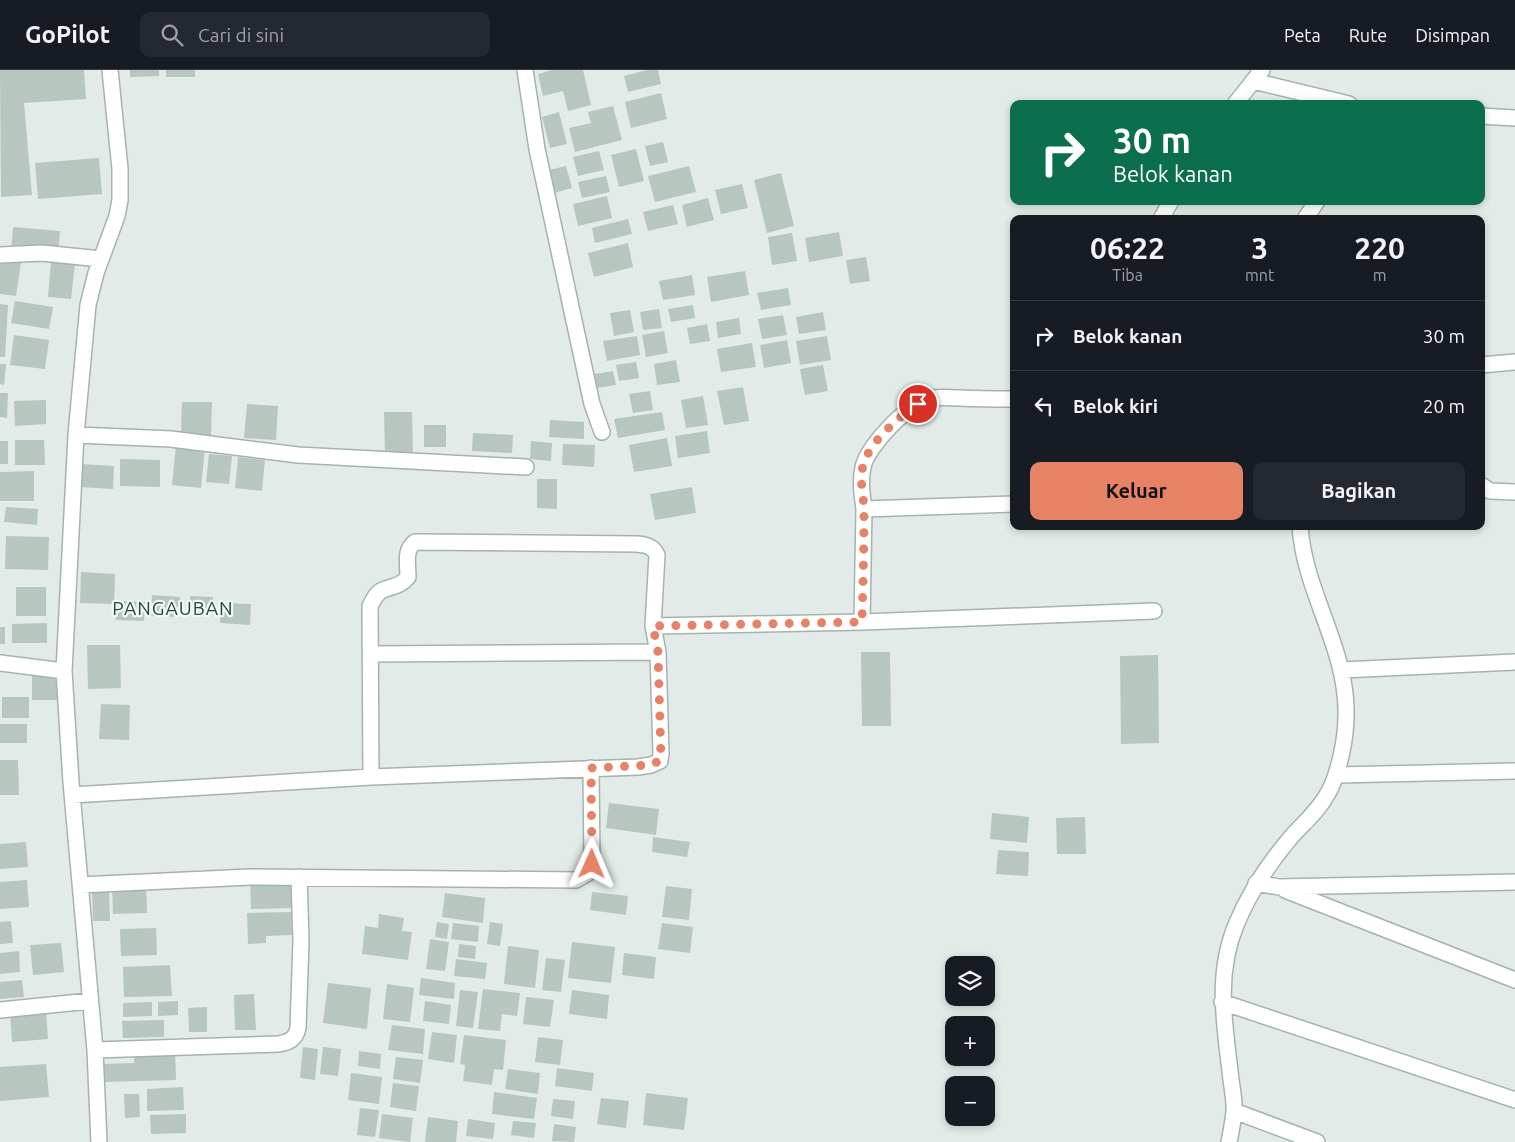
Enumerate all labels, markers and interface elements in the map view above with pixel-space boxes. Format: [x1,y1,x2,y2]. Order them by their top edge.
search box [140,12,490,57]
text: GoPilot [25,21,110,48]
icon: search [158,21,186,49]
text: Cari di sini [198,24,284,46]
text: Peta [1284,25,1321,45]
text: Rute [1349,25,1387,45]
text: Disimpan [1415,25,1490,45]
icon: right [1030,120,1095,185]
text: 30 m [1113,120,1191,160]
text: Belok kanan [1113,161,1233,186]
text: 06:22 [1090,231,1165,265]
text: 3 [1251,231,1268,265]
text: 220 [1354,231,1405,265]
text: Tiba [1112,266,1143,284]
text: mnt [1245,266,1274,284]
text: m [1373,266,1387,284]
icon: right [1030,322,1058,350]
text: Belok kanan [1073,325,1182,347]
text: 30 m [1423,325,1465,347]
pin [897,383,939,425]
icon: arrive [904,390,932,418]
icon: left [1030,392,1058,420]
text: Belok kiri [1073,395,1158,417]
text: 20 m [1423,395,1465,417]
button: Keluar [1030,462,1243,520]
button: Bagikan [1253,462,1465,520]
district label: PANGAUBAN [112,597,234,619]
position arrow [565,837,617,889]
map controls [945,956,995,1126]
button: layers [945,956,995,1006]
button: + [945,1016,995,1066]
button: − [945,1076,995,1126]

